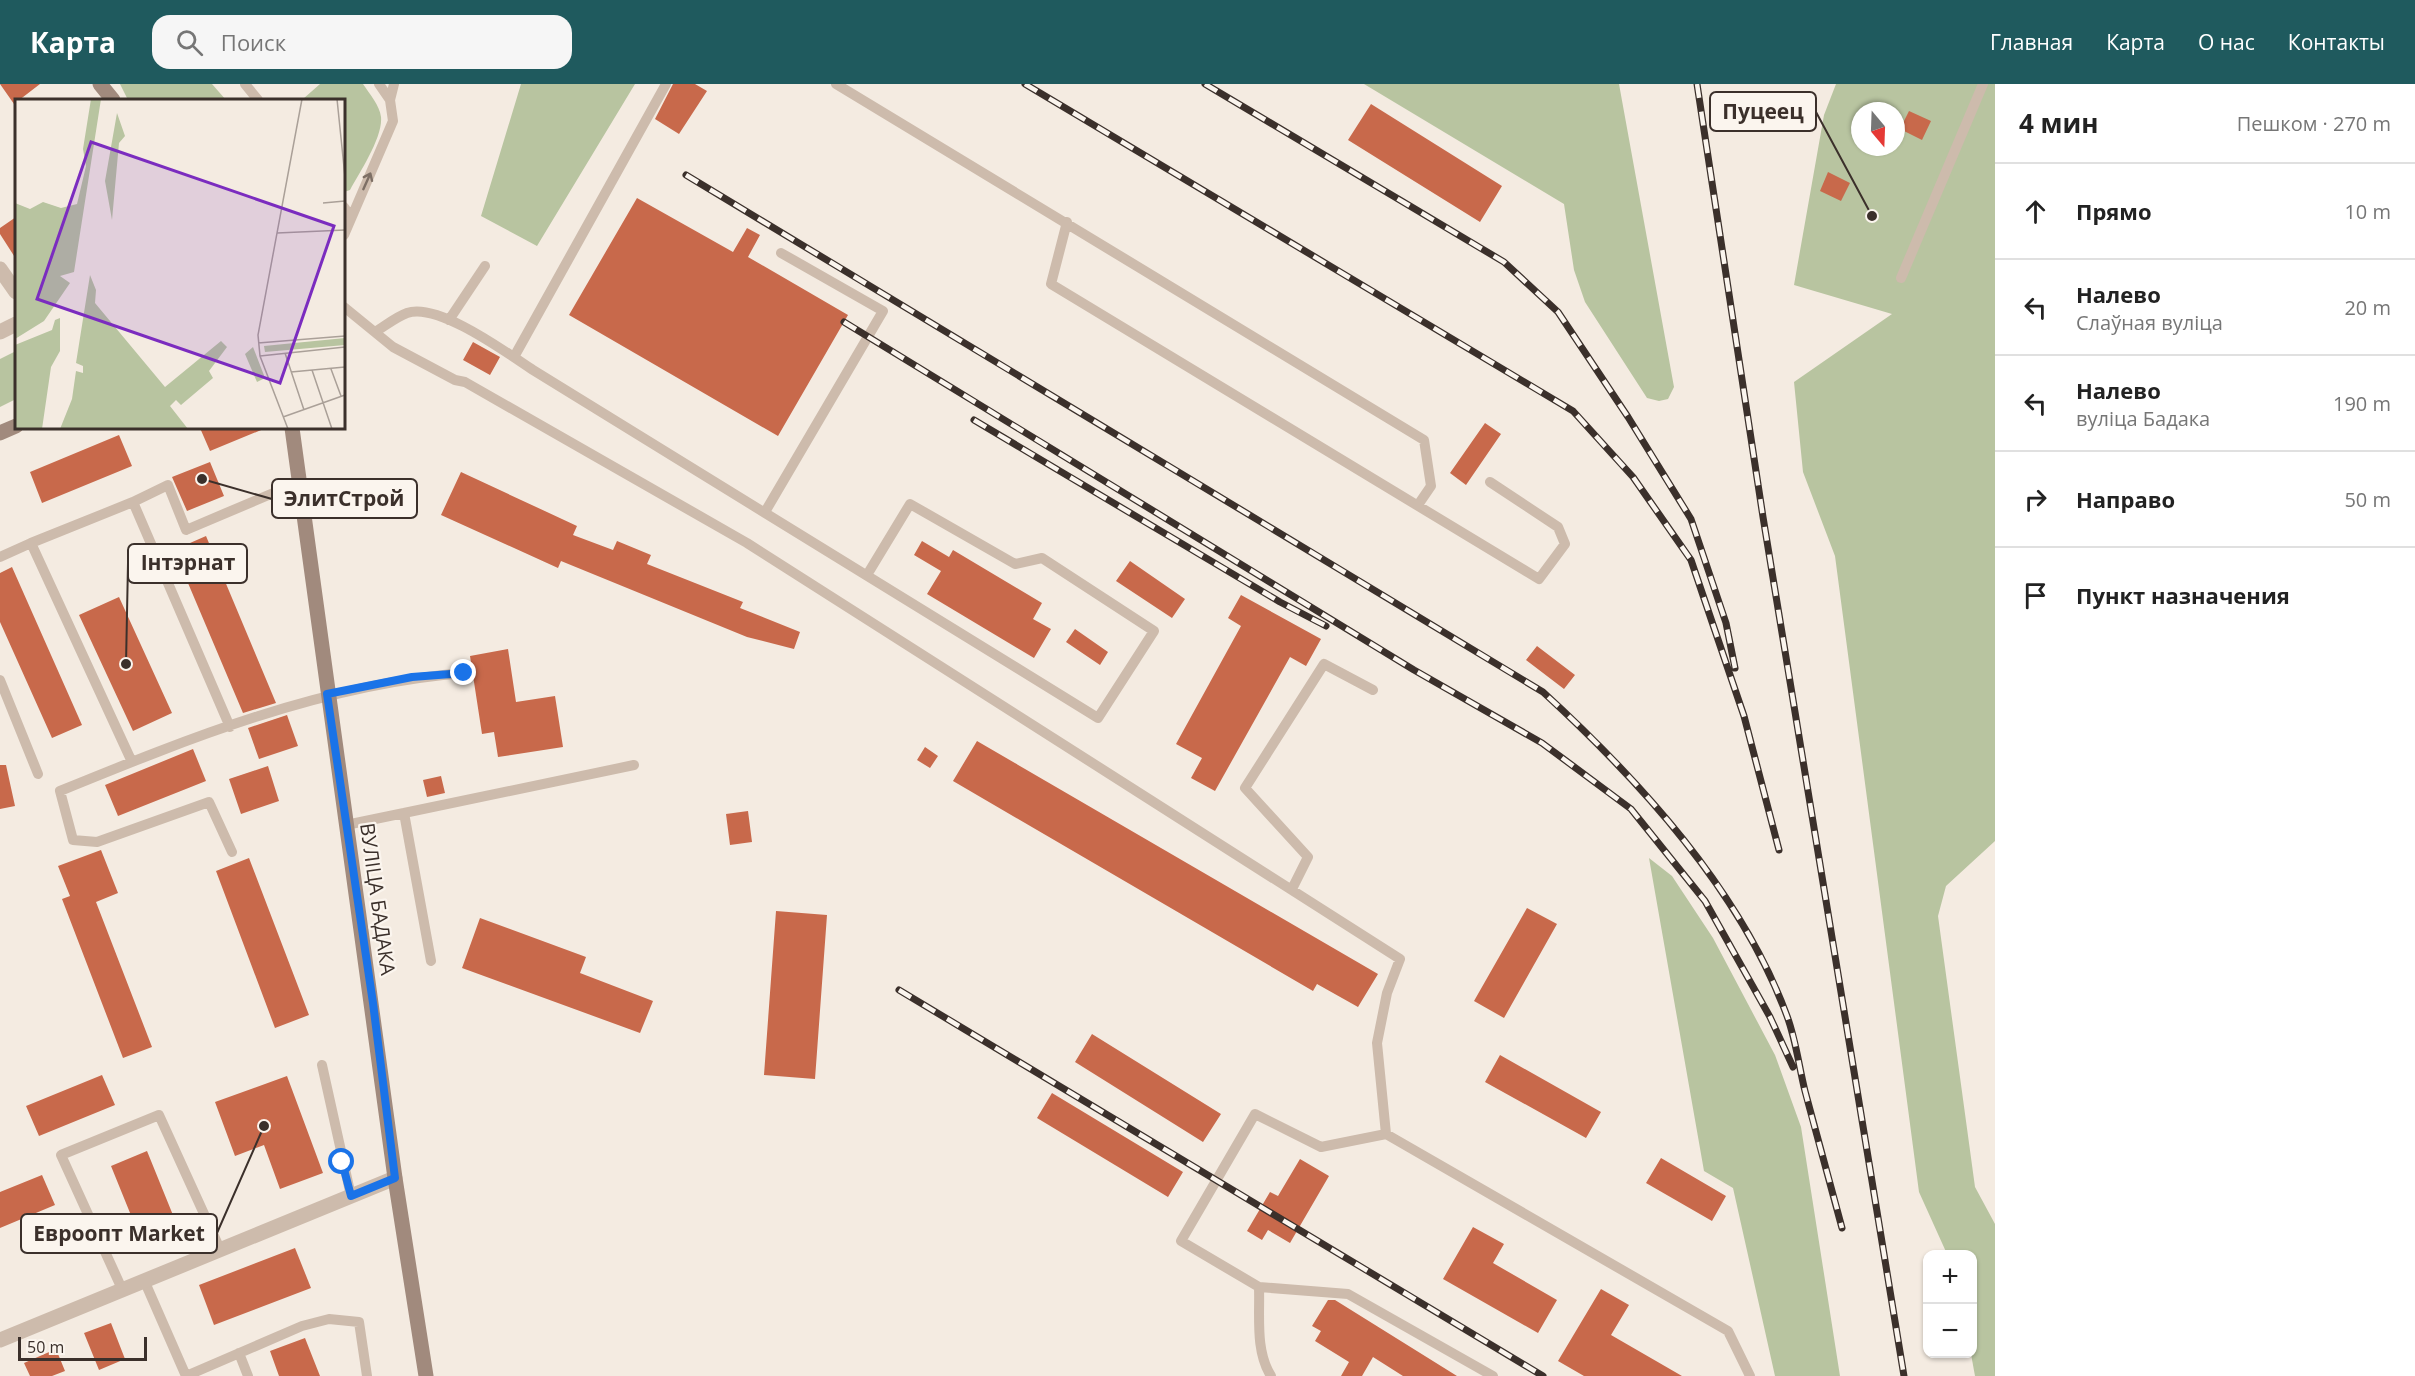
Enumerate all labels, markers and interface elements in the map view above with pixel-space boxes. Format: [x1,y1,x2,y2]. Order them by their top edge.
search box [152,15,572,69]
text: Карта [30,23,116,61]
icon: search [173,26,206,59]
text: Поиск [221,27,286,57]
text: Главная [1990,28,2073,56]
text: Карта [2106,28,2165,56]
text: О нас [2198,28,2255,56]
text: Контакты [2288,28,2385,56]
callout: Пуцеец [1710,92,1816,131]
text: Пуцеец [1722,97,1804,125]
inset map [15,99,345,429]
north arrow [1851,102,1905,156]
text: 4 мин [2019,105,2099,141]
text: Пешком · 270 m [2237,110,2391,137]
one-way arrow [361,173,373,191]
icon: ahead [2019,195,2052,228]
text: Прямо [2076,196,2152,226]
text: 10 m [2344,198,2391,225]
text: Налево [2076,279,2161,309]
icon: left [2019,291,2052,324]
text: 20 m [2344,294,2391,321]
text: Слаўная вуліца [2076,309,2223,336]
text: Налево [2076,375,2161,405]
icon: left [2019,387,2052,420]
text: 190 m [2333,390,2391,417]
text: вуліца Бадака [2076,405,2210,432]
callout: ЭлитСтрой [272,479,417,518]
icon: right [2019,483,2052,516]
text: ЭлитСтрой [284,484,404,512]
text: Направо [2076,484,2175,514]
text: 50 m [2344,486,2391,513]
callout: Інтэрнат [128,544,247,583]
text: Інтэрнат [141,548,236,576]
icon: arrive [2019,579,2052,612]
text: Пункт назначения [2076,580,2290,610]
route end [450,659,476,685]
street label: ВУЛІЦА БАДАКА [354,821,402,977]
route start [328,1148,354,1174]
callout: Евроопт Market [21,1214,217,1253]
text: Евроопт Market [33,1219,205,1247]
map controls [1923,1250,1977,1358]
button: + [1923,1250,1977,1304]
button: − [1923,1304,1977,1358]
scale bar [18,1334,147,1362]
text: 50 m [27,1336,64,1358]

